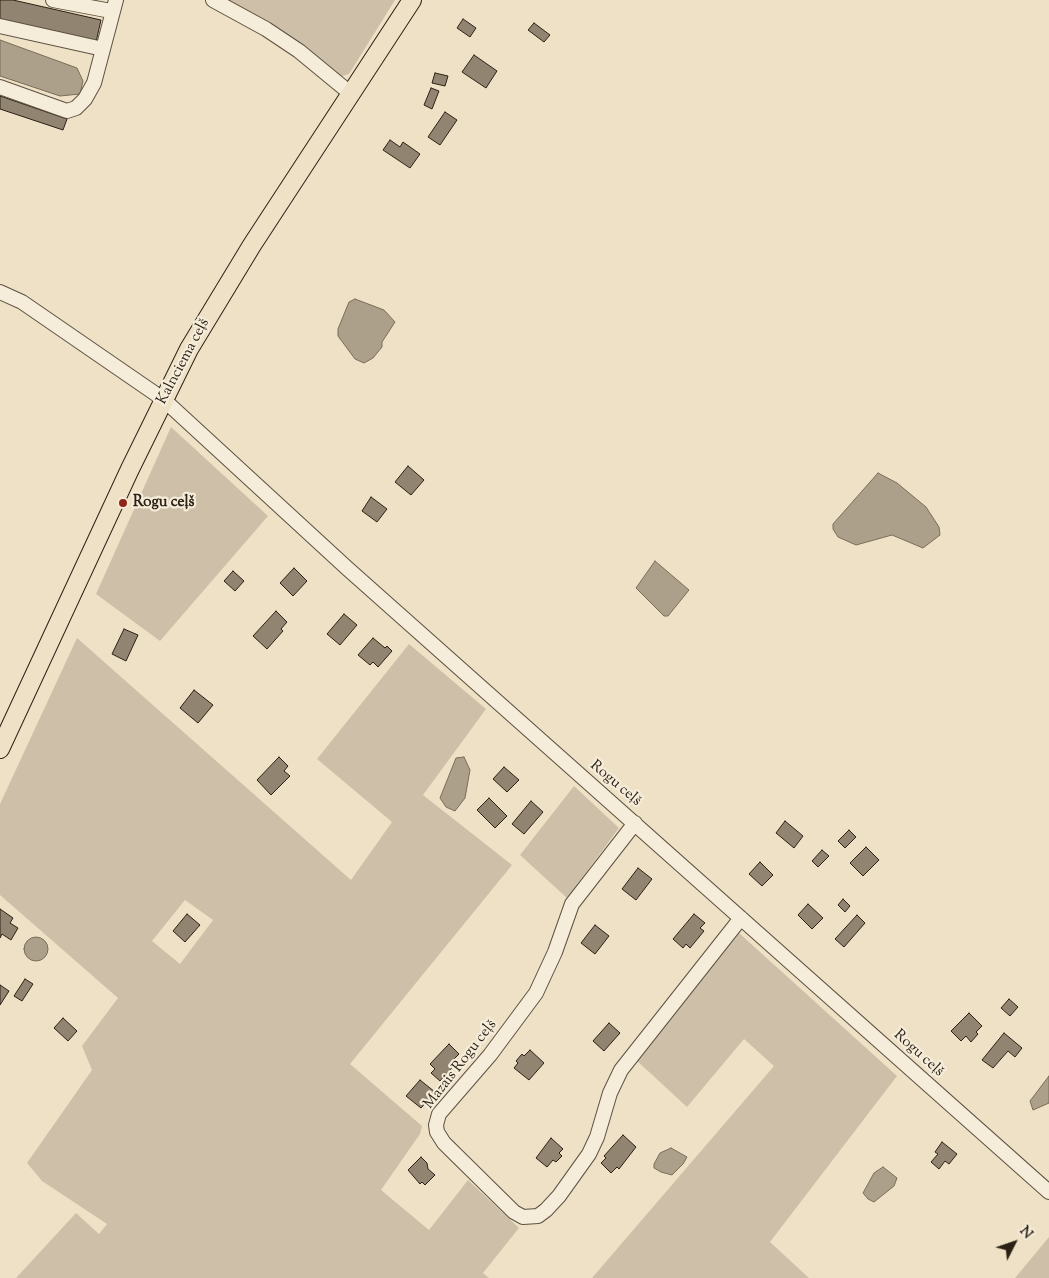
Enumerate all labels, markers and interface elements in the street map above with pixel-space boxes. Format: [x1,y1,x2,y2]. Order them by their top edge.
street label: Kalnciema ceļš [154,316,214,408]
place label: Rogu ceļš [133,494,194,512]
marker: Rogu ceļš [117,497,129,509]
street label: Rogu ceļš [586,757,644,811]
street label: Mazais Rogu ceļš [421,1017,501,1113]
street label: Rogu ceļš [889,1027,947,1081]
north arrow [989,1218,1039,1268]
text: N [1014,1222,1037,1244]

